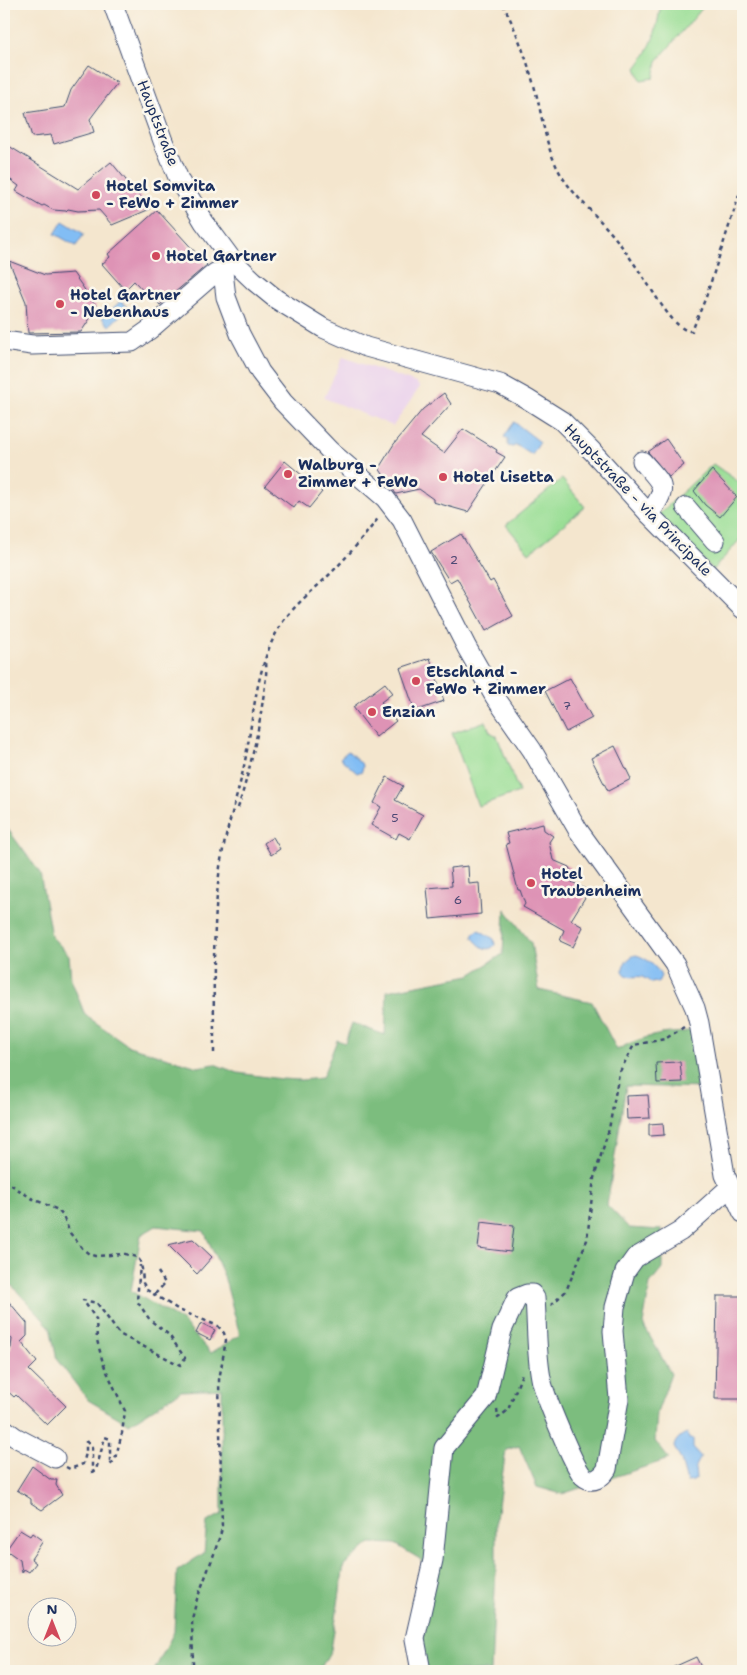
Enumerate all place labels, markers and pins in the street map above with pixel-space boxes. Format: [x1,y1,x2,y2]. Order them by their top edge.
place label: Hotel Somvita - FeWo + Zimmer [106,176,239,213]
marker: Hotel Somvita - FeWo + Zimmer [90,189,102,201]
place label: Hotel Gartner [166,246,277,266]
marker: Hotel Gartner [150,250,162,262]
place label: Hotel Gartner - Nebenhaus [70,285,181,322]
marker: Hotel Gartner - Nebenhaus [54,298,66,310]
place label: Walburg - Zimmer + FeWo [298,455,418,492]
place label: Hotel Lisetta [453,467,554,487]
marker: Walburg - Zimmer + FeWo [282,468,294,480]
marker: Hotel Lisetta [437,471,449,483]
place label: Etschland - FeWo + Zimmer [426,662,546,699]
marker: Etschland - FeWo + Zimmer [410,675,422,687]
place label: Enzian [382,702,435,722]
marker: Enzian [366,706,378,718]
place label: Hotel Traubenheim [541,864,642,901]
marker: Hotel Traubenheim [525,877,537,889]

